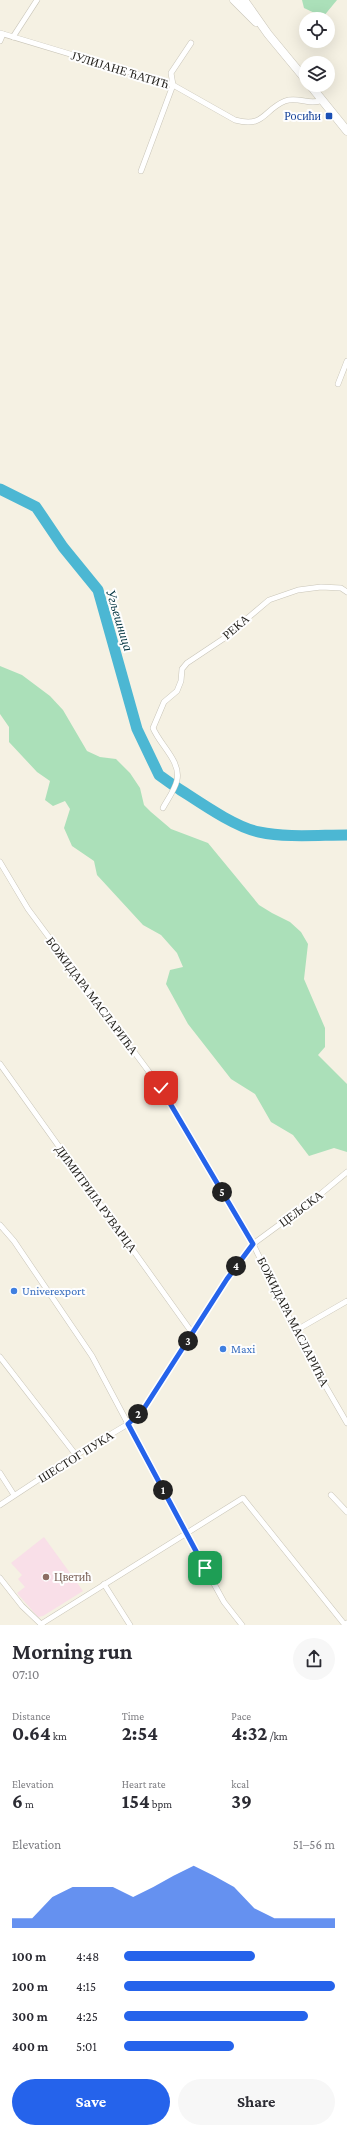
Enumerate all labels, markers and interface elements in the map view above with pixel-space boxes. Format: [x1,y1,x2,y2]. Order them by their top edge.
map controls [299,12,335,92]
button: locate [299,12,335,48]
street label: ЈУЛИЈАНЕ ЋАТИЋ [69,48,171,92]
button: layers [299,56,335,92]
place label: Росићи [284,109,322,123]
marker: Росићи [324,111,334,121]
water label: Угљешница [103,587,136,653]
street label: РЕКА [220,611,252,642]
street label: БОЖИДАРА МАСЛАРИЋА [43,934,141,1058]
pin [144,1071,178,1105]
icon: check [150,1077,172,1099]
street label: ДИМИТРИЈА РУВАРЦА [52,1143,140,1256]
pin: 5 [212,1182,232,1202]
text: 5 [219,1186,225,1198]
street label: ЦЕЉСКА [276,1188,326,1230]
street label: БОЖИДАРА МАСЛАРИЋА [254,1255,332,1389]
pin: 4 [226,1256,246,1276]
text: 4 [233,1260,239,1272]
place label: Univerexport [22,1284,86,1298]
marker: Univerexport [9,1286,19,1296]
pin: 3 [178,1331,198,1351]
text: 3 [185,1335,191,1347]
place label: Maxi [231,1342,255,1356]
marker: Maxi [218,1344,228,1354]
pin: 2 [128,1404,148,1424]
text: 2 [135,1408,141,1420]
street label: ШЕСТОГ ПУКА [36,1428,117,1486]
pin: 1 [153,1480,173,1500]
text: 1 [161,1484,165,1496]
pin [188,1551,222,1585]
icon: arrive [194,1557,216,1579]
place label: Цветић [54,1570,91,1584]
marker: Цветић [41,1572,51,1582]
button: share [293,1638,335,1680]
text: Morning run [12,1639,132,1664]
text: 07:10 [12,1667,39,1682]
text: Distance [12,1710,50,1722]
text: Time [122,1710,144,1722]
text: Pace [231,1710,251,1722]
text: 0.64 [12,1722,51,1744]
text: 2:54 [122,1722,158,1744]
text: 4:32 [231,1722,267,1744]
text: km [51,1730,67,1742]
text: /km [267,1730,288,1742]
text: Elevation [12,1778,54,1790]
text: Heart rate [122,1778,166,1790]
text: kcal [231,1778,249,1790]
text: 6 [12,1790,23,1812]
text: 154 [122,1790,150,1812]
text: 39 [231,1790,252,1812]
text: m [23,1798,34,1810]
text: bpm [150,1798,172,1810]
text: Elevation [12,1837,61,1852]
text: 51–56 m [293,1837,335,1852]
text: 100 m [12,1949,46,1964]
text: 4:48 [76,1949,99,1964]
text: 200 m [12,1979,48,1994]
text: 4:15 [76,1979,96,1994]
text: 300 m [12,2009,48,2024]
text: 4:25 [76,2009,98,2024]
text: 400 m [12,2039,48,2054]
text: 5:01 [76,2039,97,2054]
button: Save [12,2079,170,2125]
button: Share [178,2079,335,2125]

